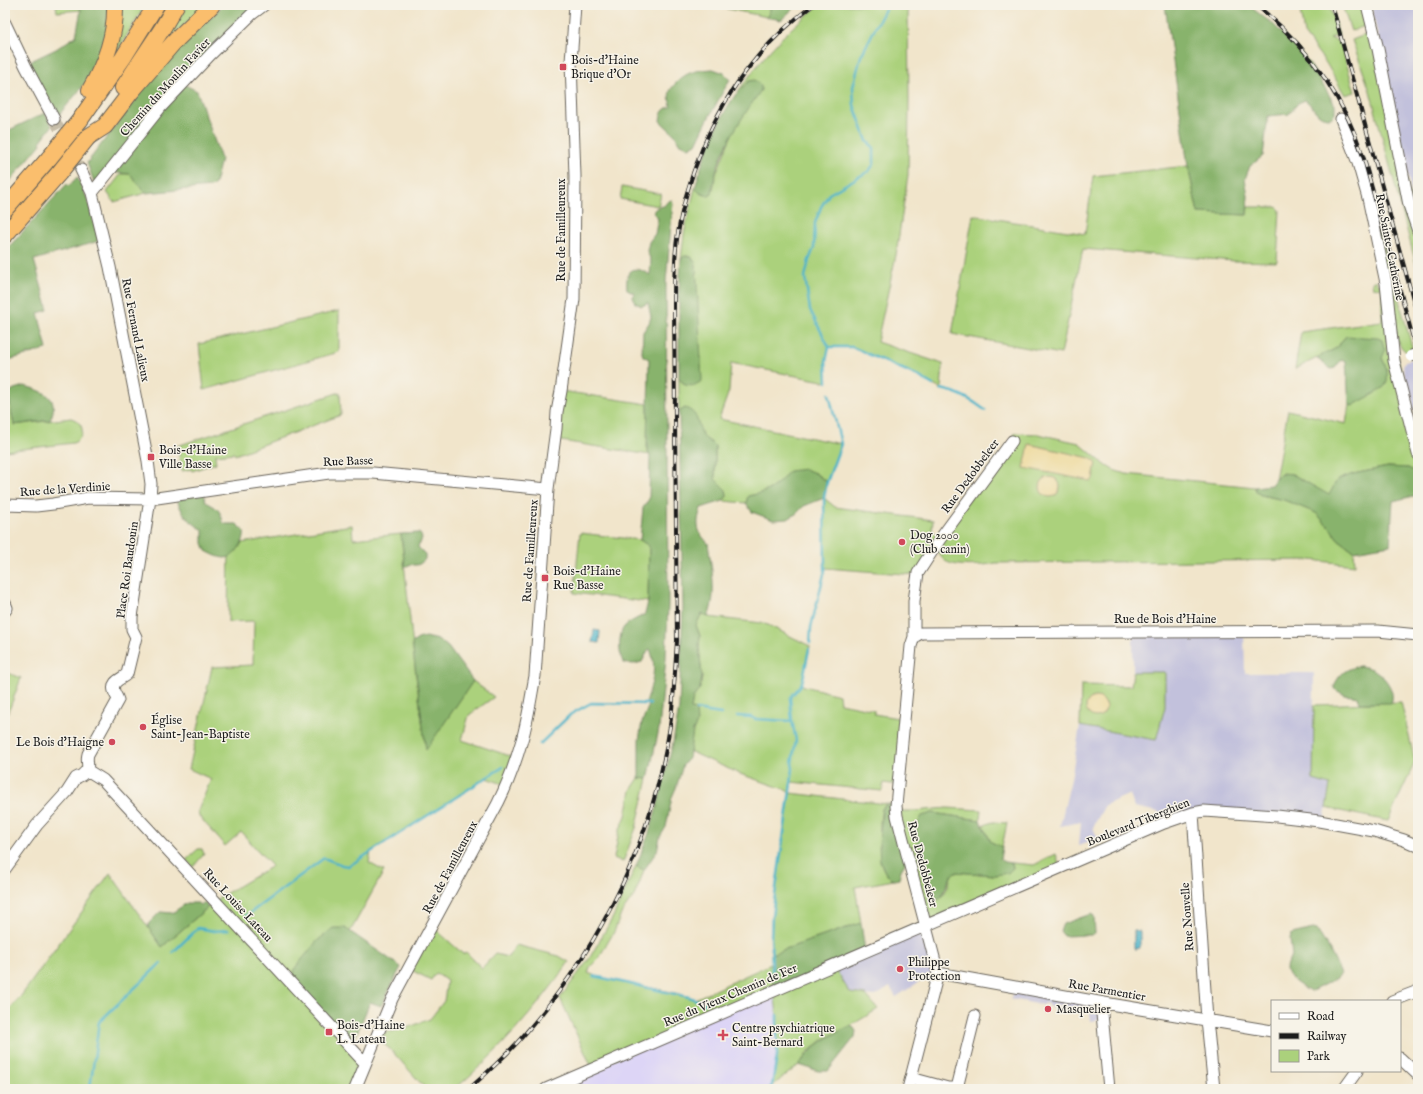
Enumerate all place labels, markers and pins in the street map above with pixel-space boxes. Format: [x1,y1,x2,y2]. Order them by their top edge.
place label: Bois-d'Haine Brique d'Or [571,53,639,83]
marker: Bois-d'Haine Brique d'Or [558,62,568,72]
place label: Bois-d'Haine Ville Basse [158,443,227,472]
marker: Bois-d'Haine Ville Basse [146,452,156,462]
place label: Dog 2000 (Club canin) [910,528,970,557]
marker: Dog 2000 (Club canin) [897,537,907,547]
place label: Bois-d'Haine Rue Basse [553,564,621,593]
marker: Bois-d'Haine Rue Basse [540,573,550,583]
place label: Église Saint-Jean-Baptiste [151,712,250,743]
marker: Église Saint-Jean-Baptiste [138,722,148,732]
place label: Le Bois d'Haigne [16,735,104,750]
marker: Le Bois d'Haigne [107,737,117,747]
place label: Philippe Protection [908,955,961,984]
marker: Philippe Protection [895,964,905,974]
place label: Masquelier [1056,1002,1111,1018]
marker: Masquelier [1043,1004,1053,1014]
place label: Bois-d'Haine L. Lateau [337,1018,405,1047]
place label: Centre psychiatrique Saint-Bernard [732,1021,835,1050]
marker: Bois-d'Haine L. Lateau [324,1027,334,1037]
marker: Centre psychiatrique Saint-Bernard [717,1029,729,1041]

